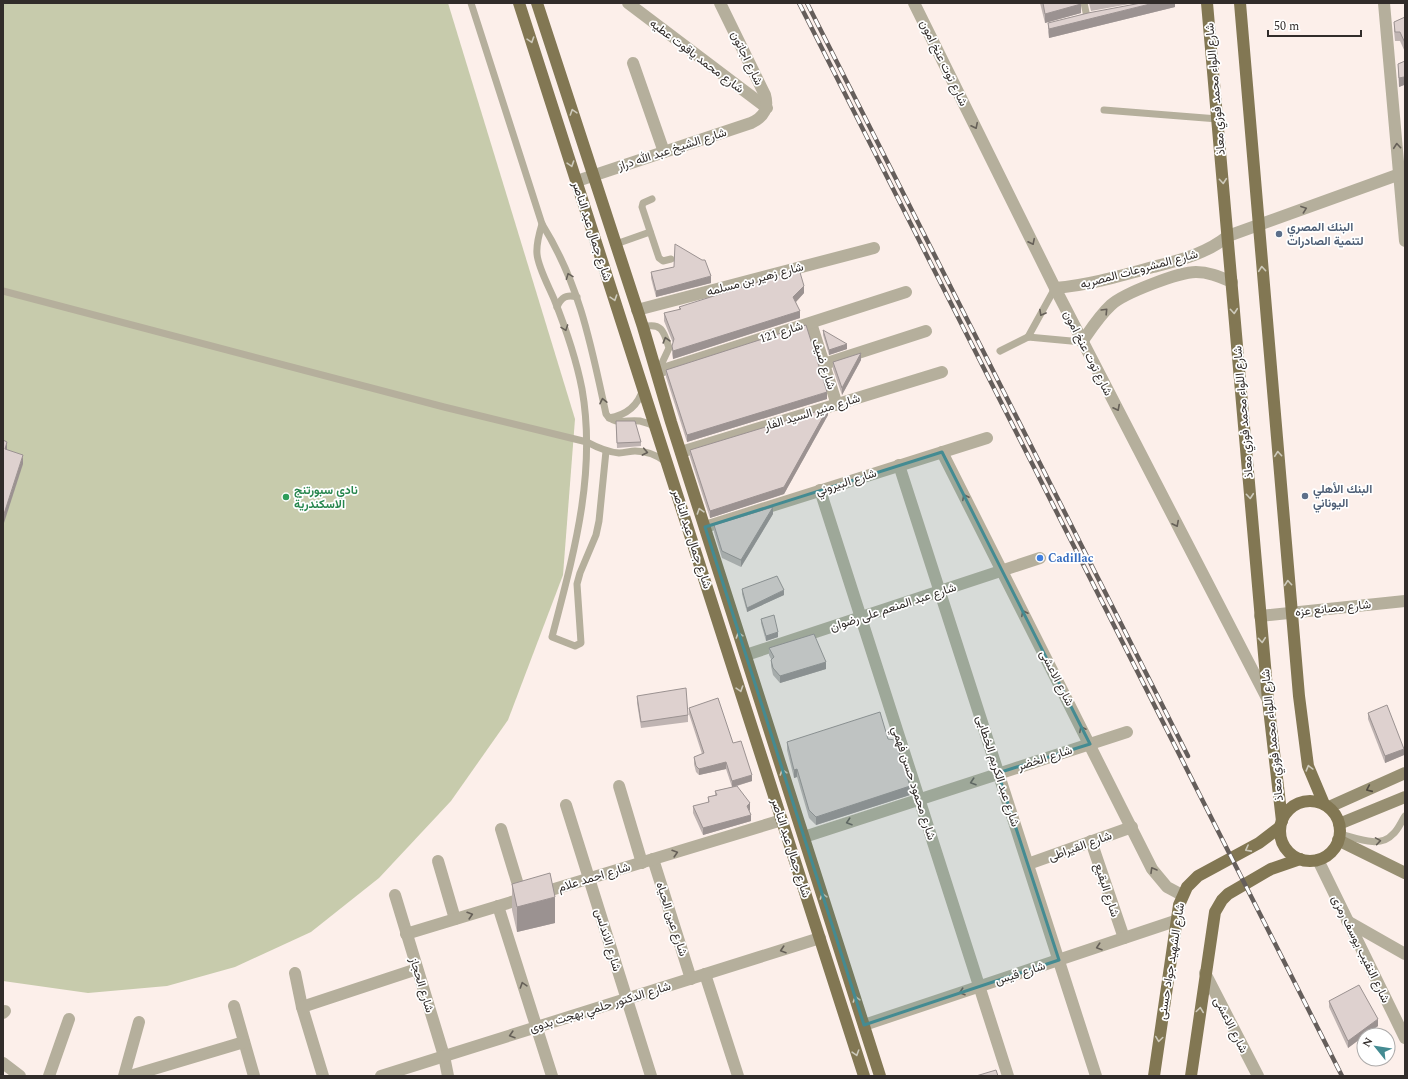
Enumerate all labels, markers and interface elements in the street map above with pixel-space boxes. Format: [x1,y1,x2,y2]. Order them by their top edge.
scale bar [1268,12,1361,38]
street label: شارع محمد ياقوت عطيه [645,14,748,98]
street label: شارع توت عنخ امون [914,17,973,110]
text: 50 m [1274,17,1299,36]
street label: شارع اللواء محمد فوزي معاذ [1200,22,1231,156]
street label: شارع اجاتون [725,28,768,89]
one-way arrow [526,36,535,43]
one-way arrow [569,108,578,115]
one-way arrow [970,121,978,129]
street label: شارع الشيخ عبد الله دراز [614,123,729,176]
one-way arrow [1393,143,1402,149]
one-way arrow [566,160,575,167]
street label: شارع جمال عبد الناصر [566,178,617,283]
one-way arrow [1218,178,1227,184]
one-way arrow [1301,206,1308,214]
place label: البنك المصري لتنمية الصادرات [1287,218,1364,251]
marker: البنك المصري لتنمية الصادرات [1274,229,1284,239]
one-way arrow [1027,238,1035,246]
street label: شارع المشروعات المصريه [1078,245,1200,294]
street label: شارع زهير بن مسلمه [705,257,806,302]
one-way arrow [1257,266,1266,272]
one-way arrow [566,273,574,280]
one-way arrow [609,295,618,302]
street label: شارع توت عنخ امون [1058,307,1117,399]
one-way arrow [1101,308,1108,316]
one-way arrow [1229,308,1238,314]
one-way arrow [1039,309,1047,316]
street label: شارع 121 [757,316,806,348]
one-way arrow [560,324,568,331]
street label: شارع ضيف [806,336,841,392]
one-way arrow [662,337,671,344]
street label: شارع اللواء محمد فوزي معاذ [1228,345,1259,479]
street label: شارع منير السيد الفار [761,389,863,436]
one-way arrow [600,398,608,404]
one-way arrow [1112,404,1119,411]
one-way arrow [642,448,648,456]
one-way arrow [1273,451,1282,457]
street label: شارع البيروني [813,464,879,501]
place label: البنك الأهلي اليوناني [1313,480,1372,513]
place label: نادي سبورتنج الاسكندرية [294,481,358,514]
street label: شارع جمال عبد الناصر [666,486,717,591]
marker: البنك الأهلي اليوناني [1300,491,1310,501]
marker: نادي سبورتنج الاسكندرية [281,492,291,502]
one-way arrow [1245,493,1254,499]
one-way arrow [962,494,970,501]
one-way arrow [696,508,705,515]
one-way arrow [1172,519,1179,527]
place label: Cadillac [1048,549,1094,568]
marker: Cadillac [1035,553,1045,563]
street label: شارع عبد المنعم على رضوان [828,578,959,637]
one-way arrow [1284,580,1293,586]
street label: شارع مصانع عزه [1294,595,1372,622]
one-way arrow [1021,610,1029,617]
one-way arrow [736,632,744,639]
one-way arrow [1258,637,1267,643]
street label: شارع الاعشى [1034,647,1079,710]
street label: شارع اللواء محمد فوزي معاذ [1256,668,1289,802]
one-way arrow [735,685,744,692]
street label: شارع عبد الكريم الخطابى [971,713,1025,829]
street label: شارع محمود حسن فهمي [886,724,941,843]
one-way arrow [1080,726,1087,733]
street label: شارع الخضر [1014,741,1075,777]
one-way arrow [1305,765,1314,772]
one-way arrow [779,769,788,776]
one-way arrow [970,777,977,786]
one-way arrow [1366,784,1374,792]
street label: شارع جمال عبد الناصر [765,795,816,900]
one-way arrow [846,817,853,826]
street label: شارع القيراطى [1046,826,1115,867]
one-way arrow [1375,837,1381,845]
one-way arrow [1245,844,1252,851]
one-way arrow [672,849,679,858]
street label: شارع احمد علام [556,857,633,898]
street label: شارع البقيع [1089,861,1124,920]
one-way arrow [1151,867,1158,874]
street label: شارع عين الحياه [651,879,693,959]
street label: شارع النقيب يوسف رمزى [1326,892,1395,1006]
one-way arrow [819,893,828,900]
street label: شارع الشهيد جواد حسنى [1153,901,1190,1021]
street label: شارع الاندلس [589,906,626,974]
one-way arrow [467,911,474,920]
one-way arrow [1095,942,1102,950]
one-way arrow [779,945,786,953]
street label: شارع الحجاز [404,954,439,1015]
street label: شارع قيس [993,956,1048,991]
street label: شارع الدكتور حلمي بهجت بدوى [527,977,673,1038]
one-way arrow [519,982,528,989]
one-way arrow [959,987,966,996]
street label: شارع الاعشى [1208,994,1253,1057]
one-way arrow [852,995,860,1002]
one-way arrow [1195,1007,1204,1013]
north arrow [1356,1027,1396,1067]
one-way arrow [509,1030,516,1039]
text: N [1358,1034,1377,1050]
one-way arrow [1155,1036,1164,1042]
one-way arrow [851,1049,860,1056]

